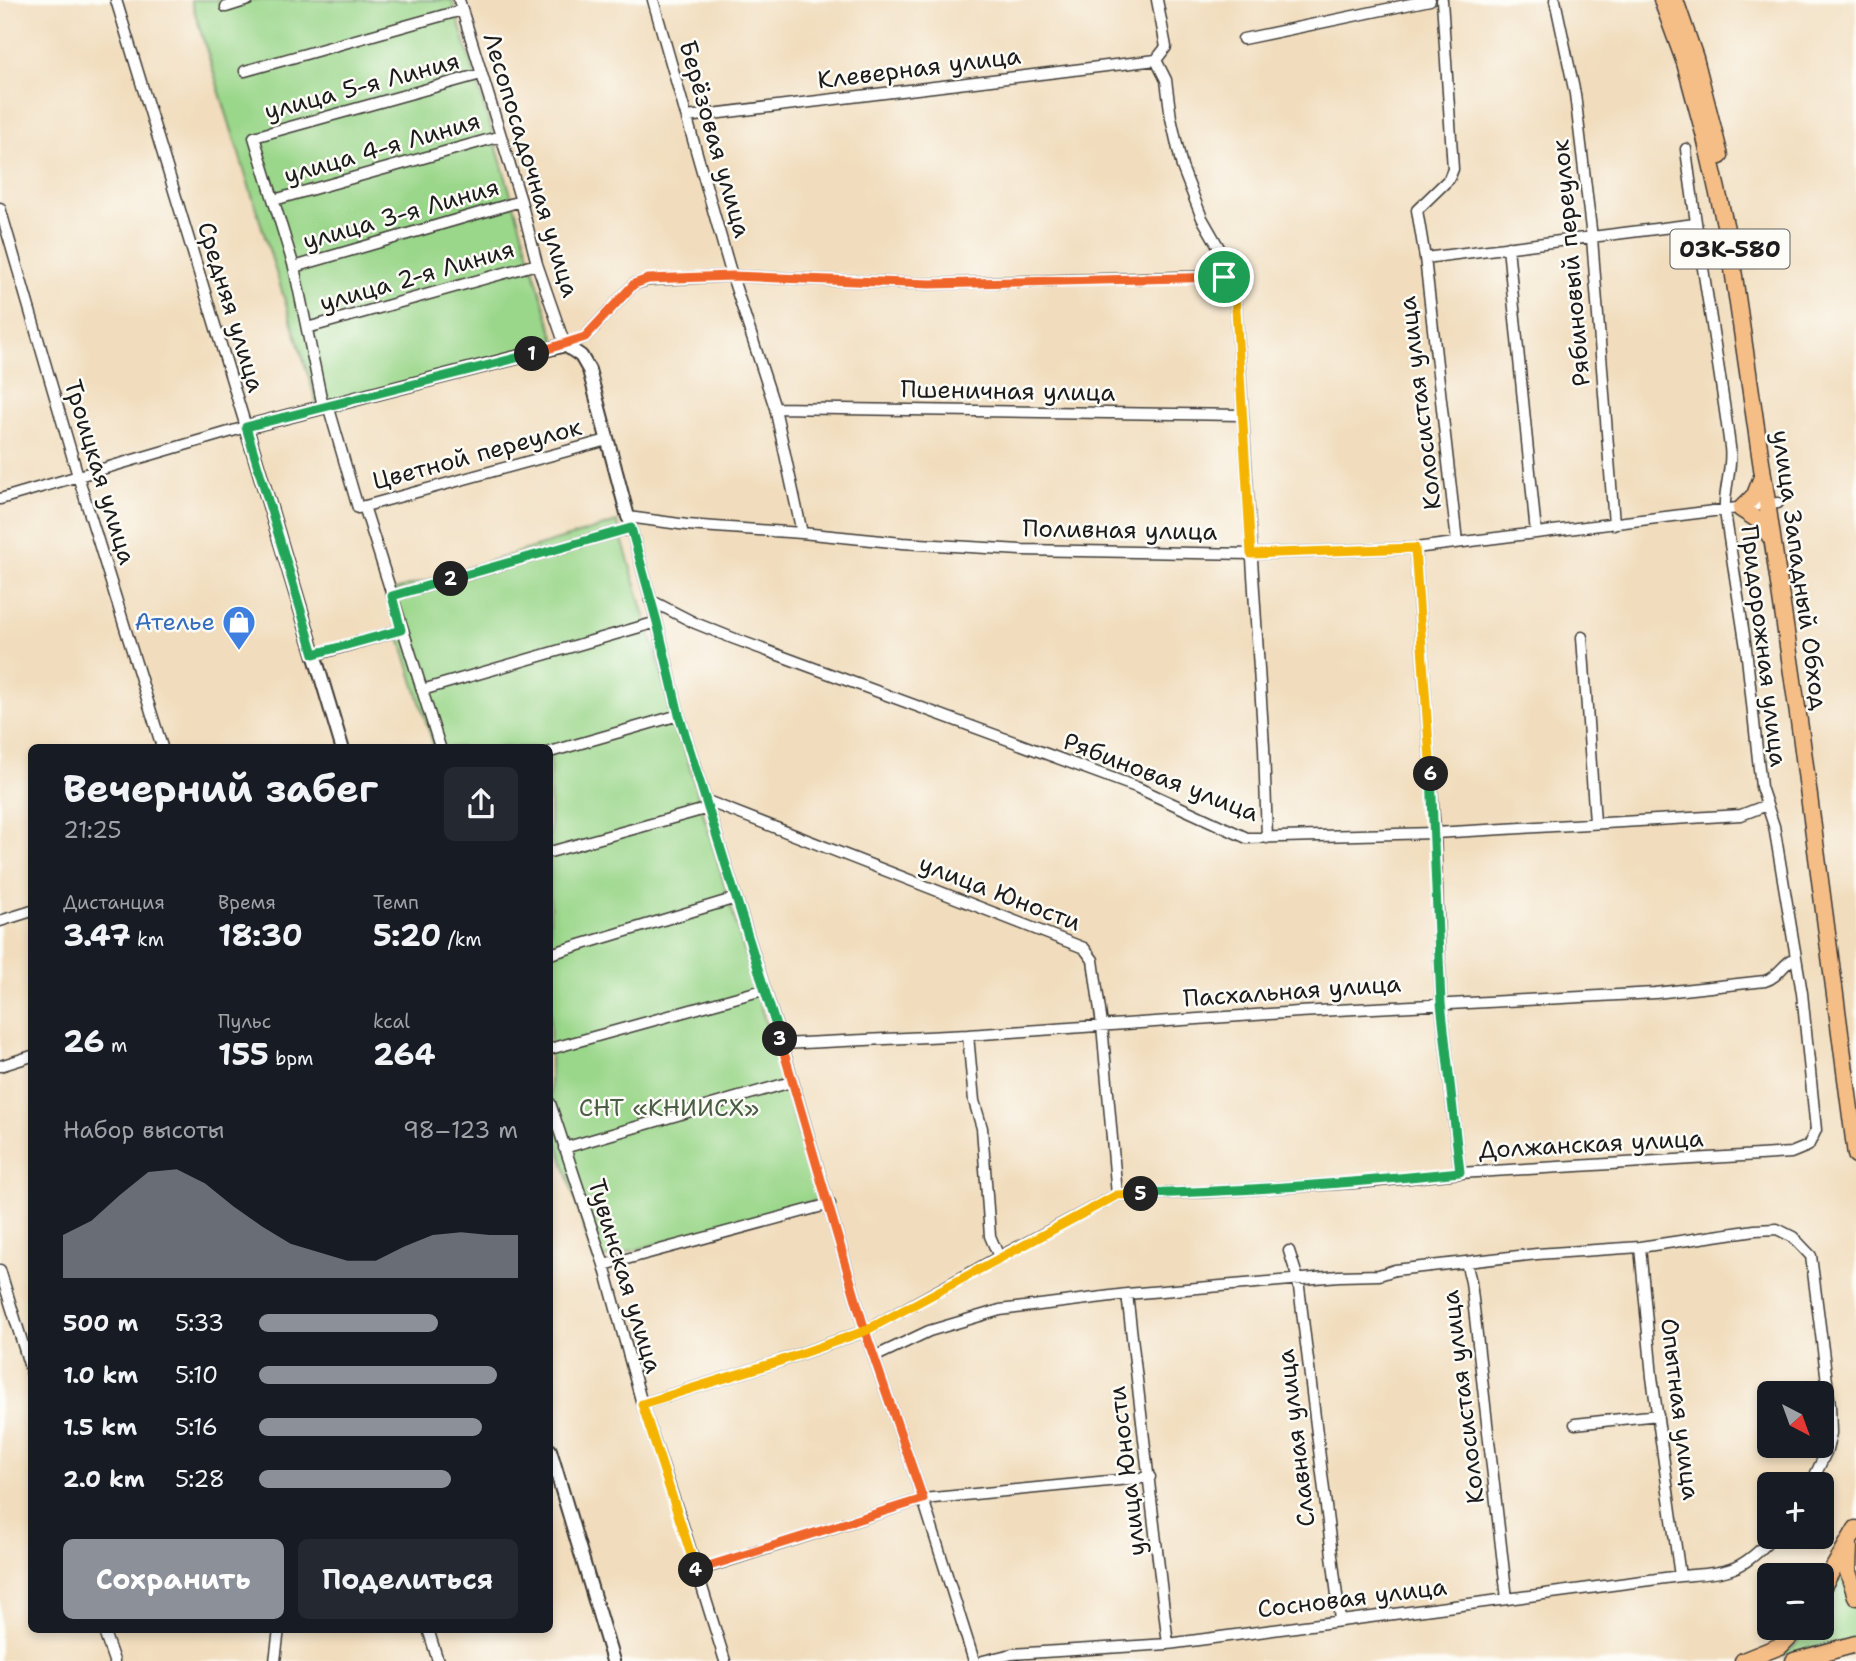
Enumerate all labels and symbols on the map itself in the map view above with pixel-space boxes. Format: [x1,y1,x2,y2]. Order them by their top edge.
street label: Лесопосадочная улица [476,29,587,301]
street label: Берёзовая улица [672,37,758,241]
street label: Клеверная улица [816,40,1023,96]
street label: улица 5-я Линия [261,45,463,127]
street label: улица 4-я Линия [280,105,484,191]
street label: Рябиновый переулок [1544,138,1598,388]
street label: улица 3-я Линия [299,171,503,257]
street label: Средняя улица [190,218,272,396]
road number: 03К-580 [1670,230,1790,268]
street label: улица 2-я Линия [316,233,518,319]
pin [1194,247,1254,307]
street label: Колосистая улица [1391,294,1449,512]
pin: 1 [514,336,550,372]
street label: Пшеничная улица [900,373,1116,409]
street label: Троицкая улица [57,376,143,568]
street label: Цветной переулок [369,411,585,497]
street label: улица Западный Обход [1764,428,1836,712]
street label: Поливная улица [1022,512,1218,548]
street label: Придорожная улица [1733,523,1795,769]
pin: 2 [434,562,468,596]
shop icon: Ателье [220,603,258,652]
place label: Ателье [135,606,215,638]
street label: Рябиновая улица [1059,725,1263,829]
pin: 6 [1414,756,1448,792]
street label: улица Юности [914,847,1086,939]
street label: Пасхальная улица [1182,967,1402,1015]
pin: 3 [762,1021,798,1056]
park label: СНТ «КНИИСХ» [579,1092,759,1124]
street label: Должанская улица [1478,1122,1704,1166]
street label: Тувинская улица [580,1175,670,1377]
pin: 5 [1124,1176,1158,1212]
street label: Колосистая улица [1434,1288,1492,1506]
street label: Опытная улица [1653,1316,1707,1502]
street label: Славная улица [1269,1347,1323,1529]
north arrow [1757,1381,1834,1458]
street label: улица Юности [1101,1384,1153,1558]
pin: 4 [678,1552,714,1588]
street label: Сосновая улица [1256,1571,1449,1625]

